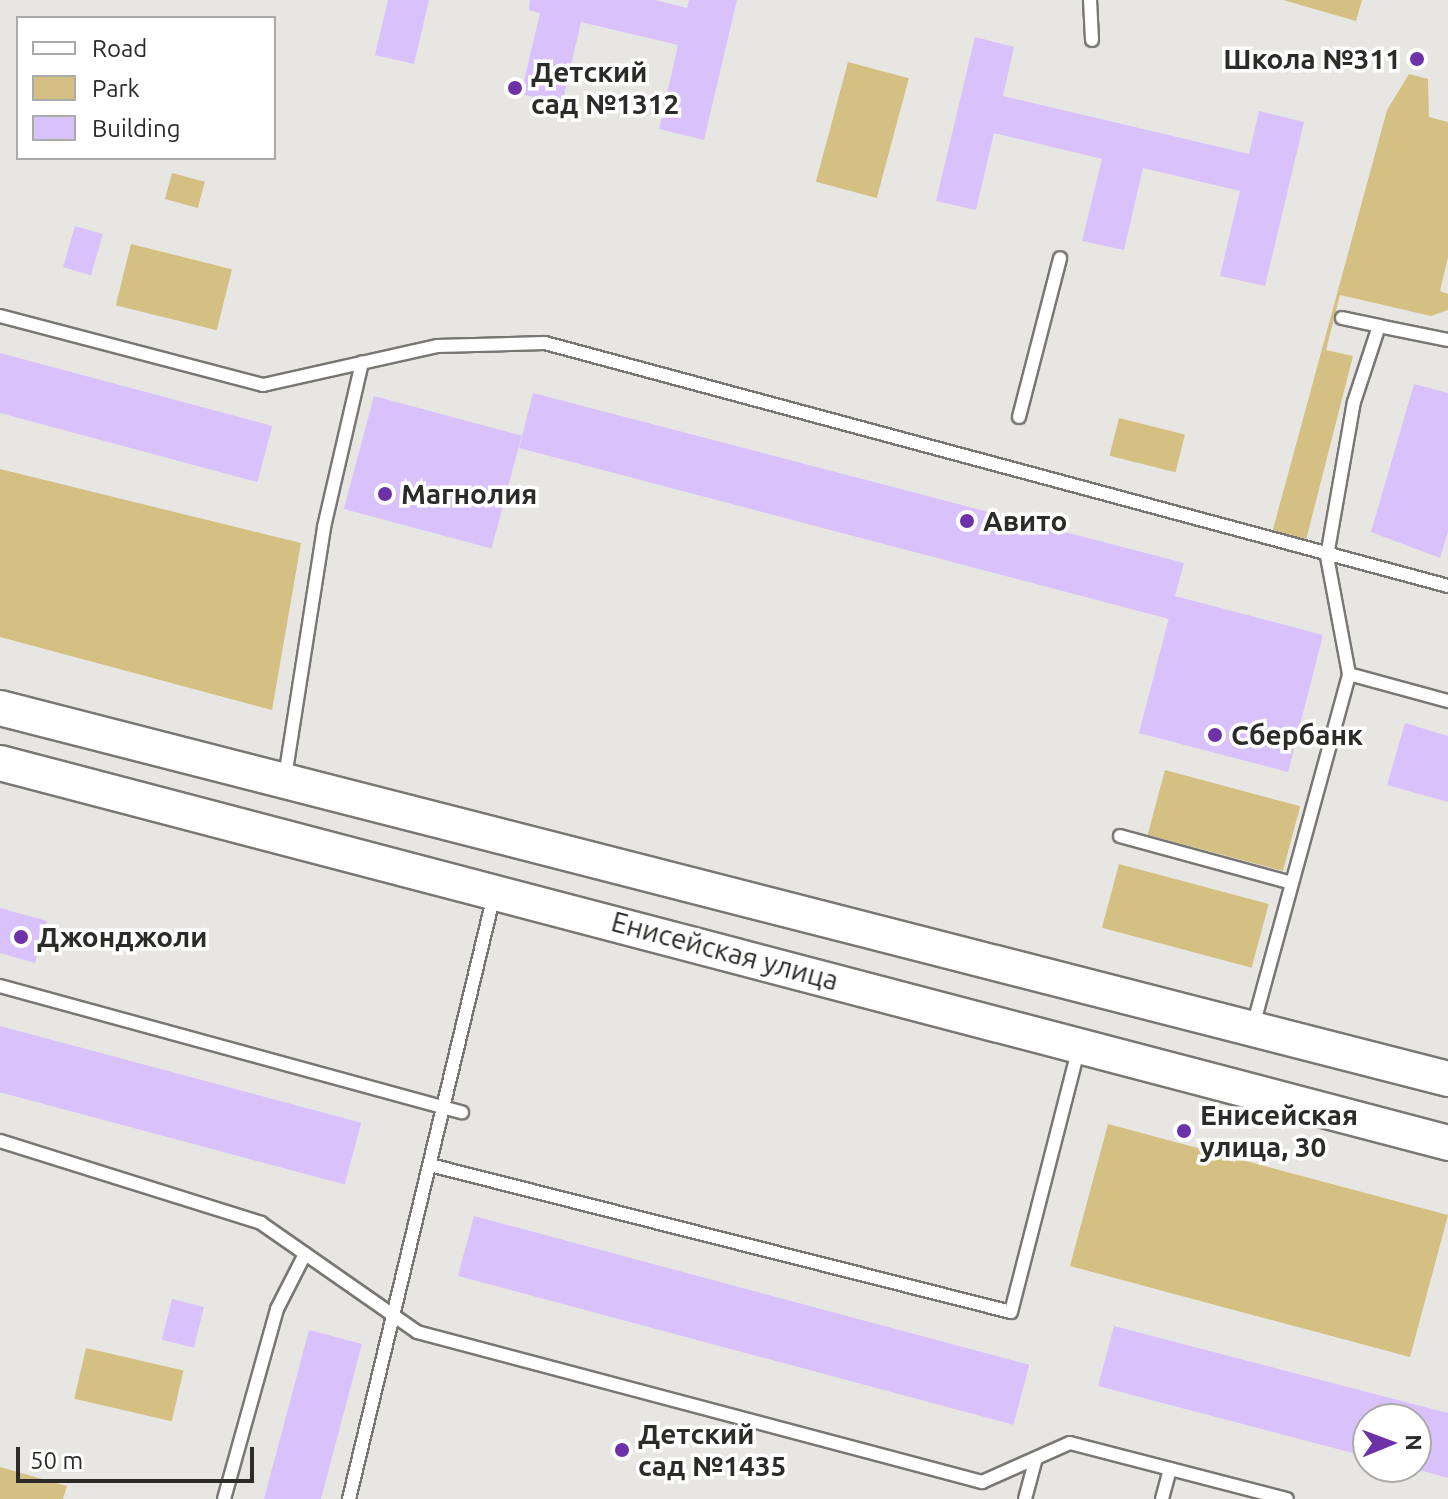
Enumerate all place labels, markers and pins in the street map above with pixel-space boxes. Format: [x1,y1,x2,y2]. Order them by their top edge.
place label: Школа №311 [1223,42,1401,76]
marker: Школа №311 [1408,50,1426,68]
place label: Детский сад №1312 [531,55,679,121]
marker: Детский сад №1312 [506,79,524,97]
place label: Магнолия [401,477,537,511]
marker: Магнолия [376,485,394,503]
place label: Авито [983,504,1067,538]
marker: Авито [958,512,976,530]
place label: Сбербанк [1231,718,1363,752]
marker: Сбербанк [1206,726,1224,744]
place label: Джонджоли [37,920,207,954]
marker: Джонджоли [12,928,30,946]
place label: Енисейская улица, 30 [1200,1098,1358,1164]
marker: Енисейская улица, 30 [1175,1122,1193,1140]
place label: Детский сад №1435 [638,1417,786,1483]
marker: Детский сад №1435 [613,1441,631,1459]

